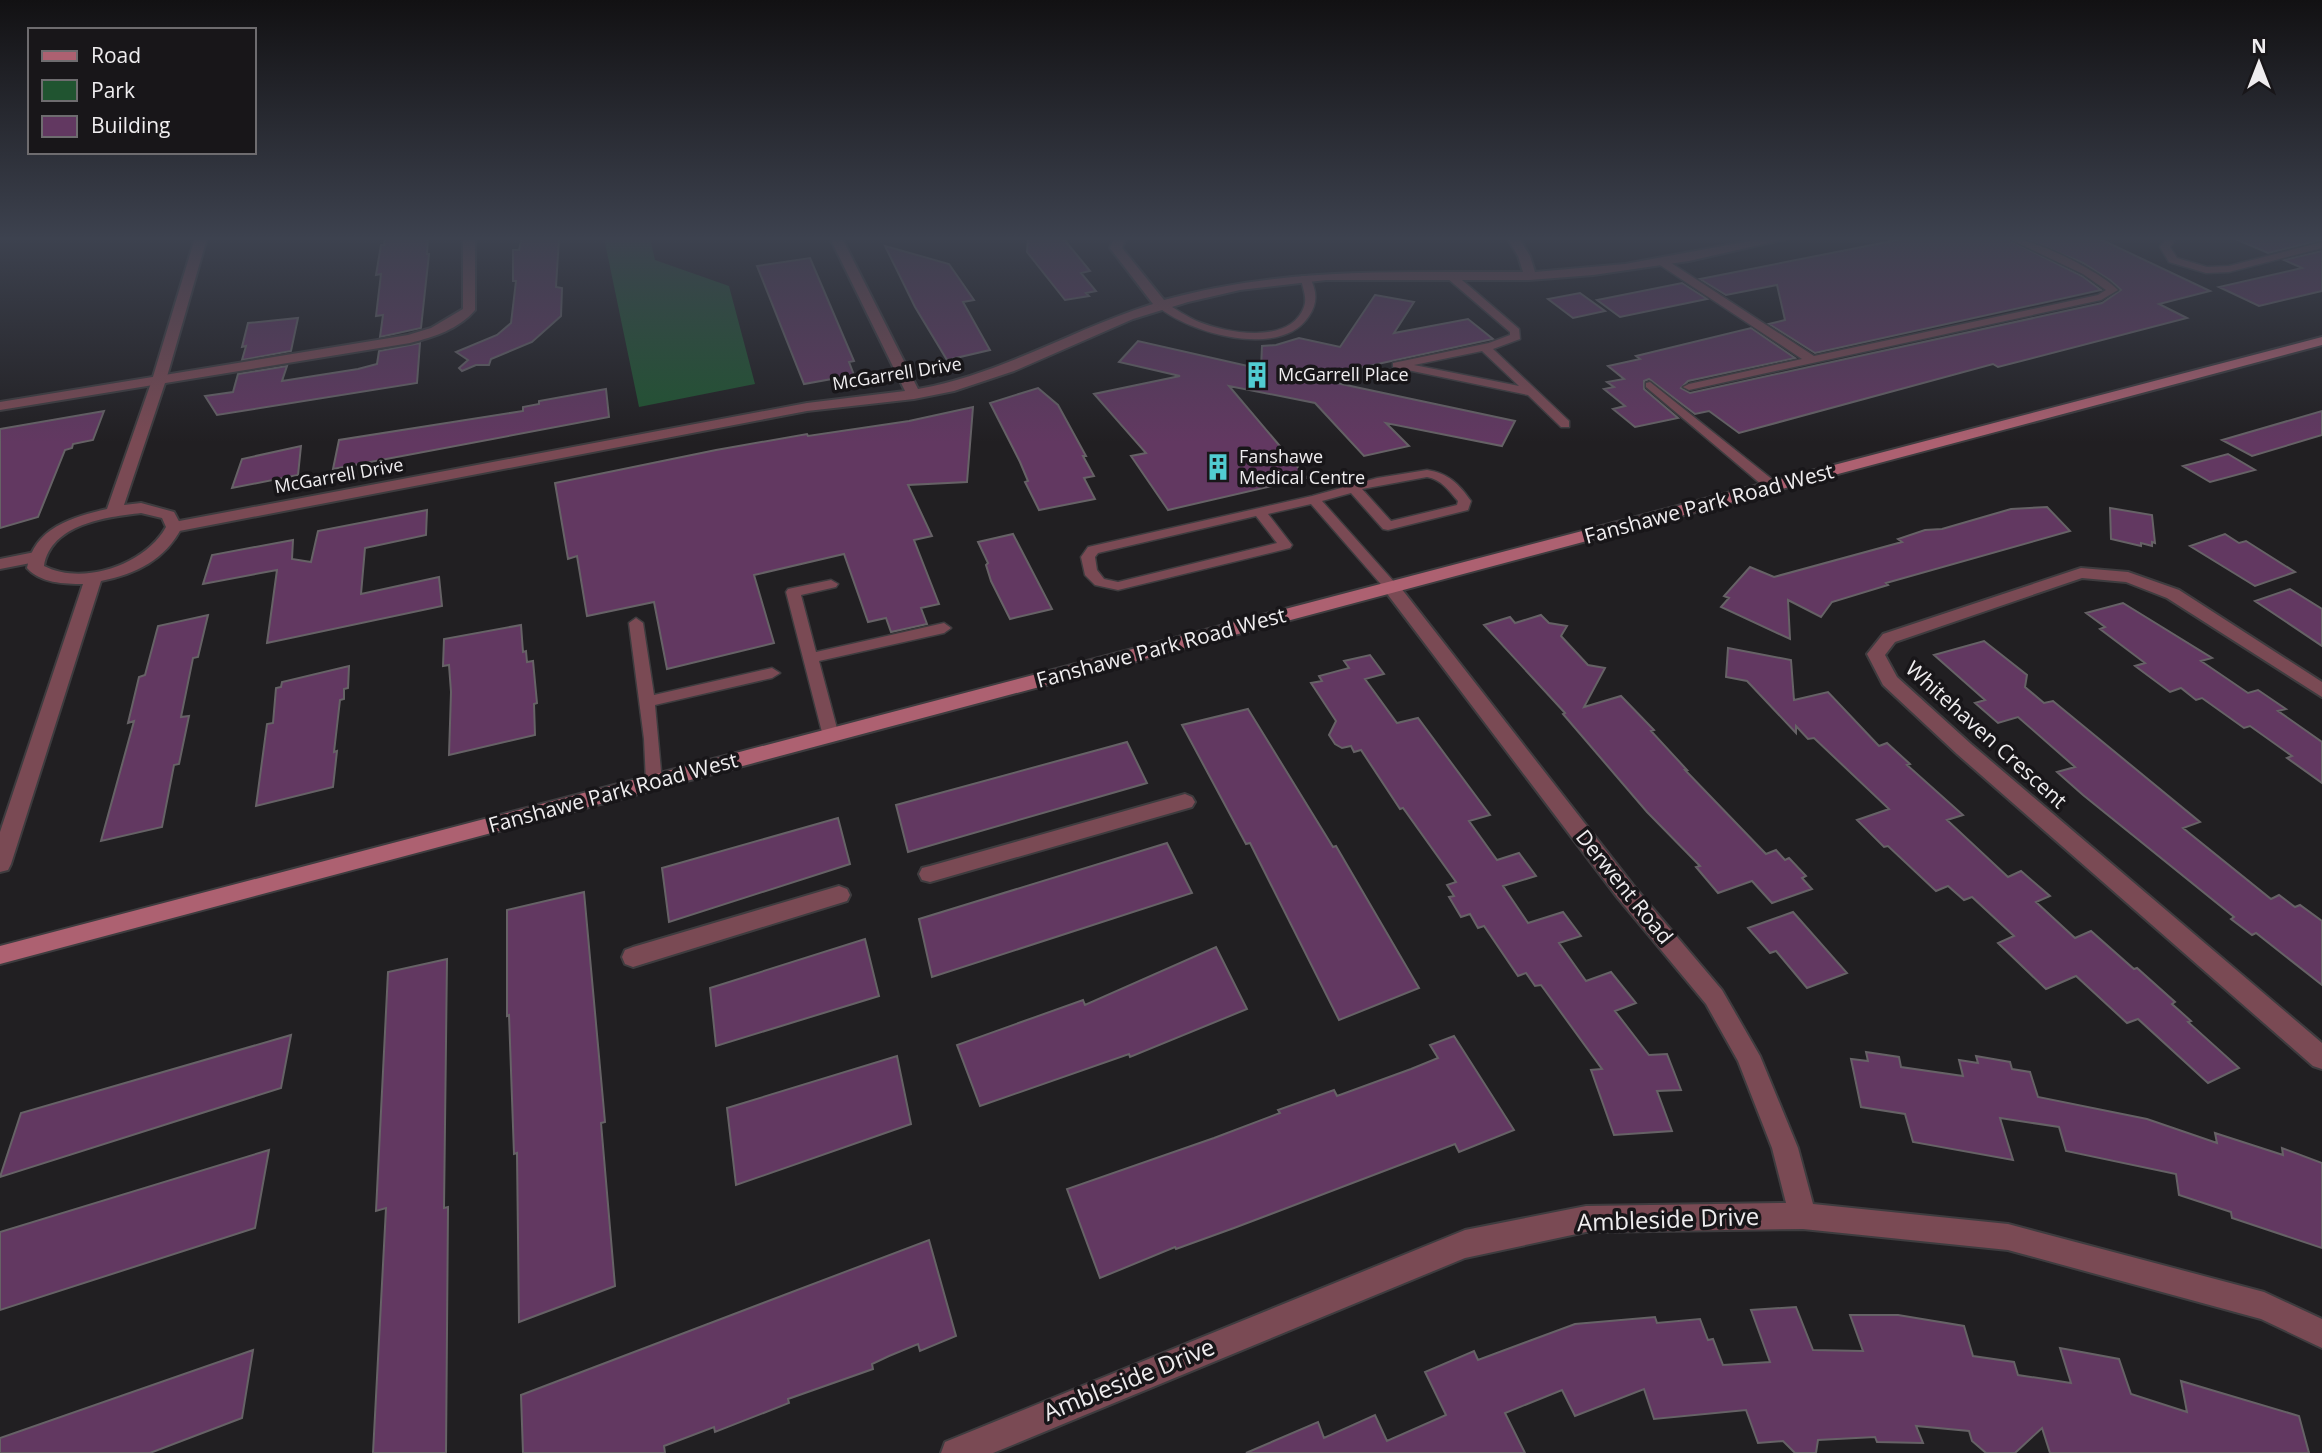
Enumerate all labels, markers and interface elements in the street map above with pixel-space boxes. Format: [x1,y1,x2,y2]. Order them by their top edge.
legend [28,28,256,154]
north arrow [2224,28,2294,98]
text: N [2251,33,2267,59]
text: Road [91,41,141,69]
text: Park [91,76,135,104]
text: Building [91,111,170,139]
street label: McGarrell Drive [830,351,963,395]
building icon: McGarrell Place [1242,360,1272,390]
place label: McGarrell Place [1278,362,1409,386]
place label: Fanshawe Medical Centre [1239,444,1365,489]
street label: McGarrell Drive [272,452,405,498]
building icon: Fanshawe Medical Centre [1203,452,1233,482]
street label: Fanshawe Park Road West [1581,456,1837,550]
street label: Fanshawe Park Road West [1033,600,1289,694]
street label: Whitehaven Crescent [1900,654,2073,814]
street label: Fanshawe Park Road West [485,745,741,839]
street label: Derwent Road [1570,823,1680,949]
street label: Ambleside Drive [1576,1199,1760,1238]
street label: Ambleside Drive [1038,1329,1219,1428]

